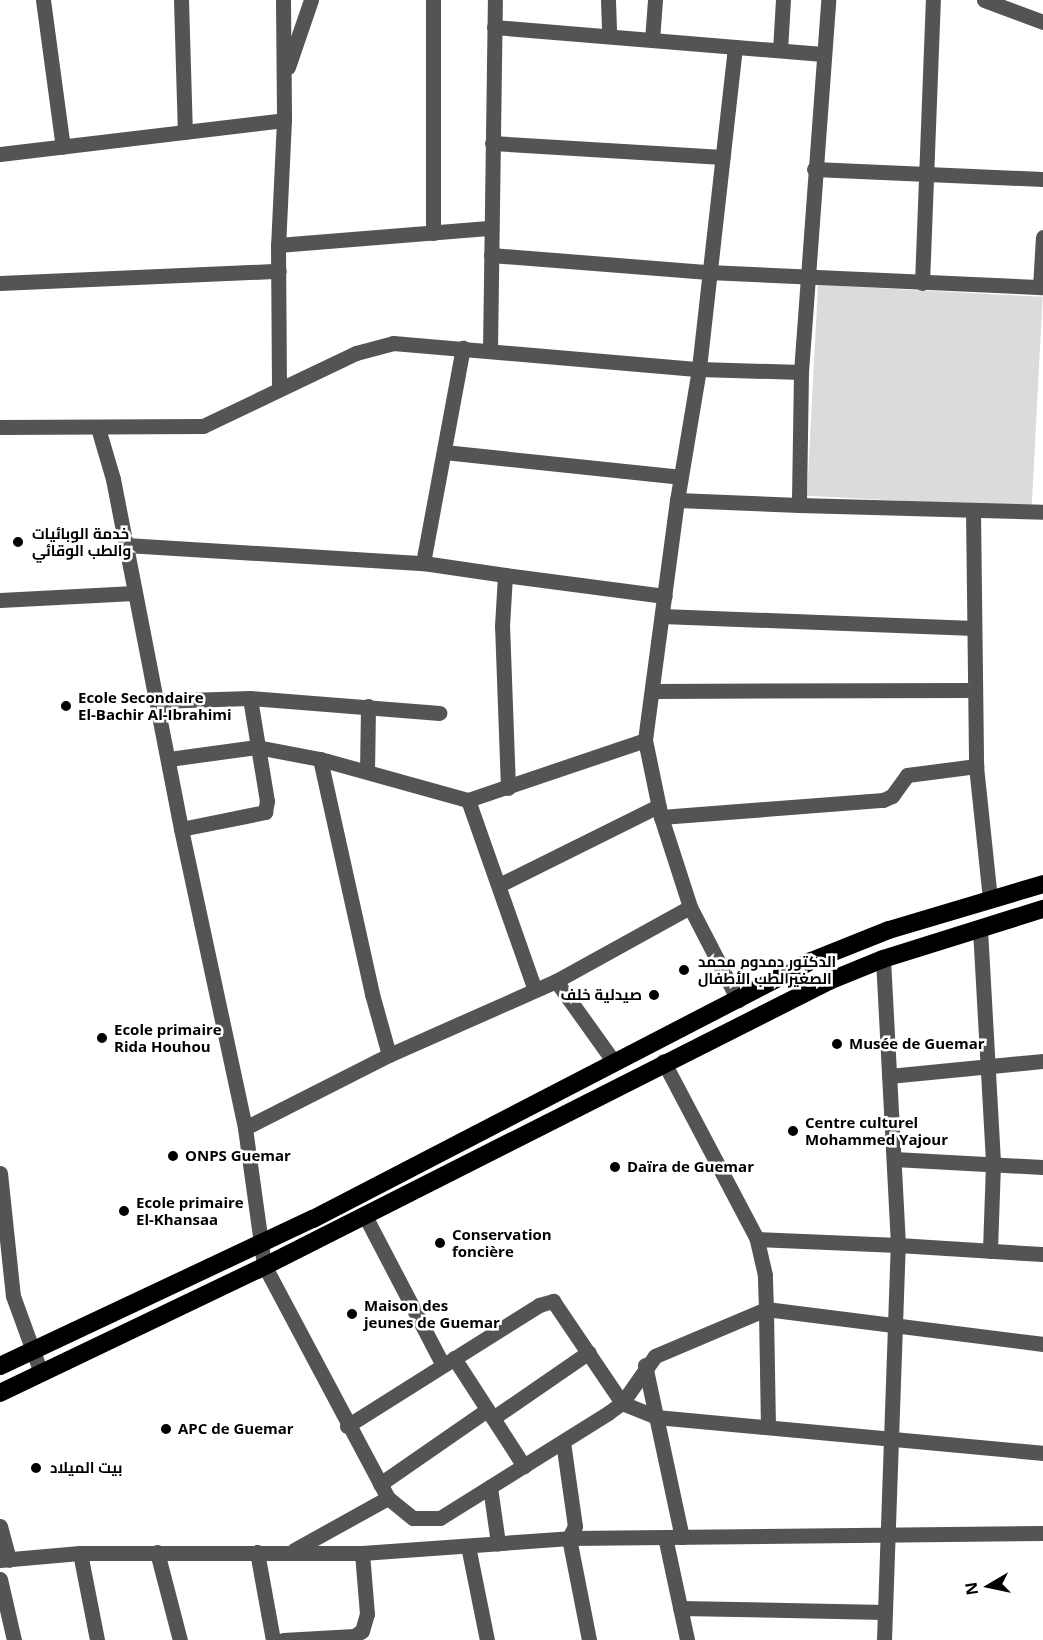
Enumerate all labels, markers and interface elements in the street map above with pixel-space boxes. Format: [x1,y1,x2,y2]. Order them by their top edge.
place label: خدمة الوبائيات والطب الوقائي [32,524,131,559]
marker: خدمة الوبائيات والطب الوقائي [9,533,27,551]
place label: Ecole Secondaire El-Bachir Al-Ibrahimi [78,688,232,723]
marker: Ecole Secondaire El-Bachir Al-Ibrahimi [59,699,73,713]
place label: الدكتور دمدوم محمد الصغير لطب الأطفال [698,952,836,987]
marker: الدكتور دمدوم محمد الصغير لطب الأطفال [675,961,693,979]
place label: صيدلية خلف [561,986,642,1004]
marker: صيدلية خلف [647,988,661,1002]
place label: Ecole primaire Rida Houhou [114,1020,222,1055]
marker: Ecole primaire Rida Houhou [95,1031,109,1045]
place label: Musée de Guemar [849,1035,985,1053]
marker: Musée de Guemar [830,1037,844,1051]
place label: Centre culturel Mohammed Yajour [805,1113,948,1148]
marker: Centre culturel Mohammed Yajour [786,1124,800,1138]
place label: ONPS Guemar [185,1147,291,1165]
marker: ONPS Guemar [166,1149,180,1163]
place label: Daïra de Guemar [627,1158,754,1176]
marker: Daïra de Guemar [608,1160,622,1174]
place label: Ecole primaire El-Khansaa [136,1193,244,1228]
marker: Ecole primaire El-Khansaa [117,1204,131,1218]
place label: Conservation foncière [452,1225,552,1260]
marker: Conservation foncière [433,1236,447,1250]
place label: Maison des jeunes de Guemar [364,1296,500,1331]
marker: Maison des jeunes de Guemar [345,1307,359,1321]
place label: APC de Guemar [178,1420,294,1438]
marker: APC de Guemar [159,1422,173,1436]
marker: بيت الميلاد [27,1459,45,1477]
place label: بيت الميلاد [50,1459,123,1477]
north arrow [959,1556,1019,1616]
text: N [959,1581,983,1597]

